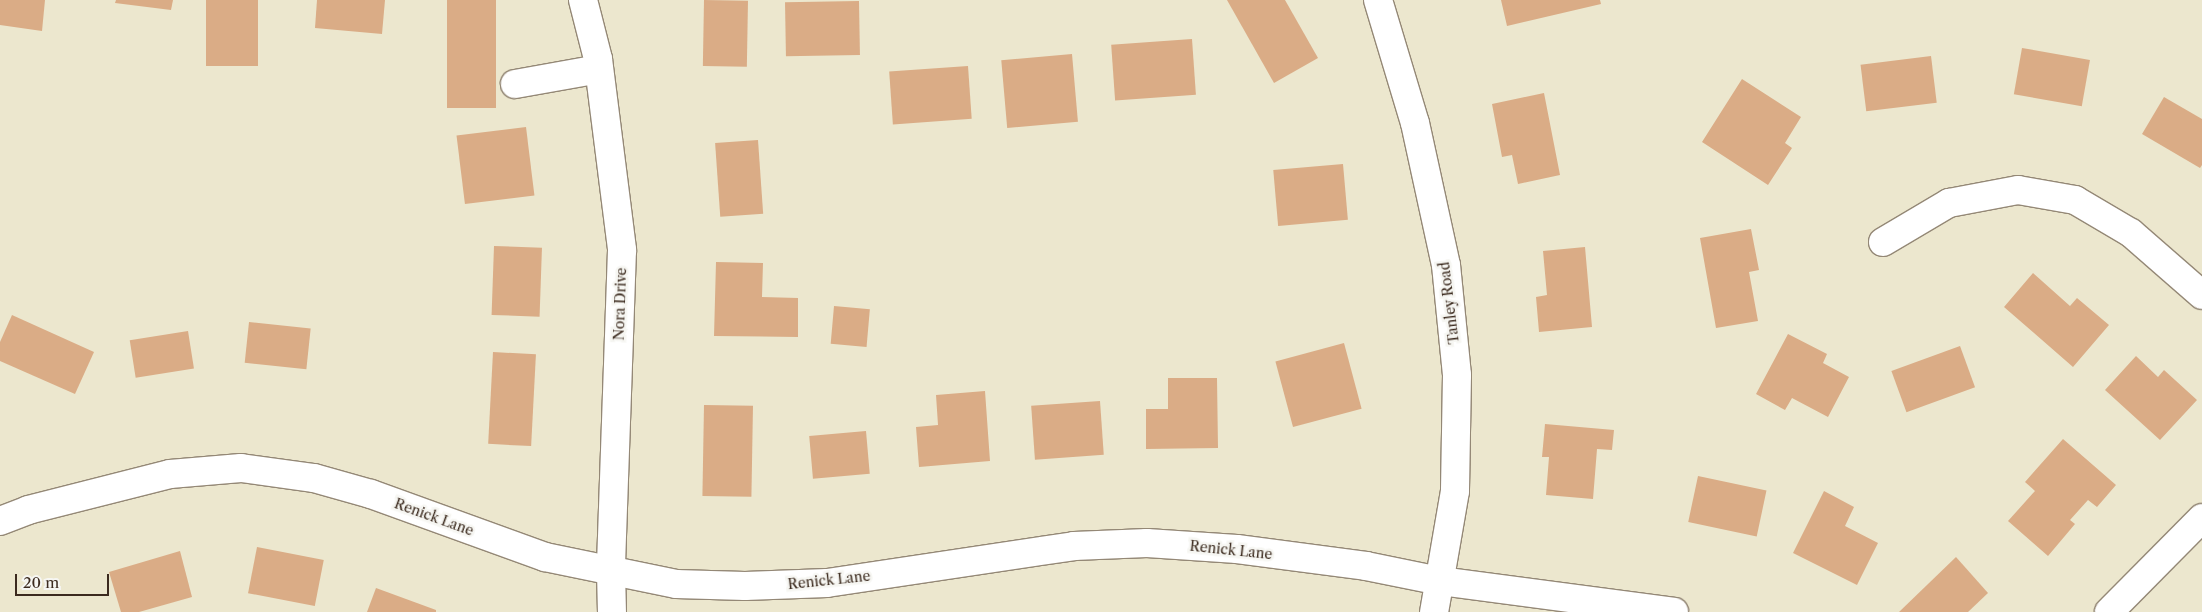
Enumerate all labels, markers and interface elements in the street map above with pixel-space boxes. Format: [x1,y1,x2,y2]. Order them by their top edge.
street label: Tanley Road [1436,261,1462,345]
street label: Nora Drive [610,267,630,341]
street label: Renick Lane [392,495,476,539]
street label: Renick Lane [1189,537,1273,563]
scale bar [18,564,111,596]
street label: Renick Lane [787,567,871,593]
text: 20 m [23,573,59,592]

